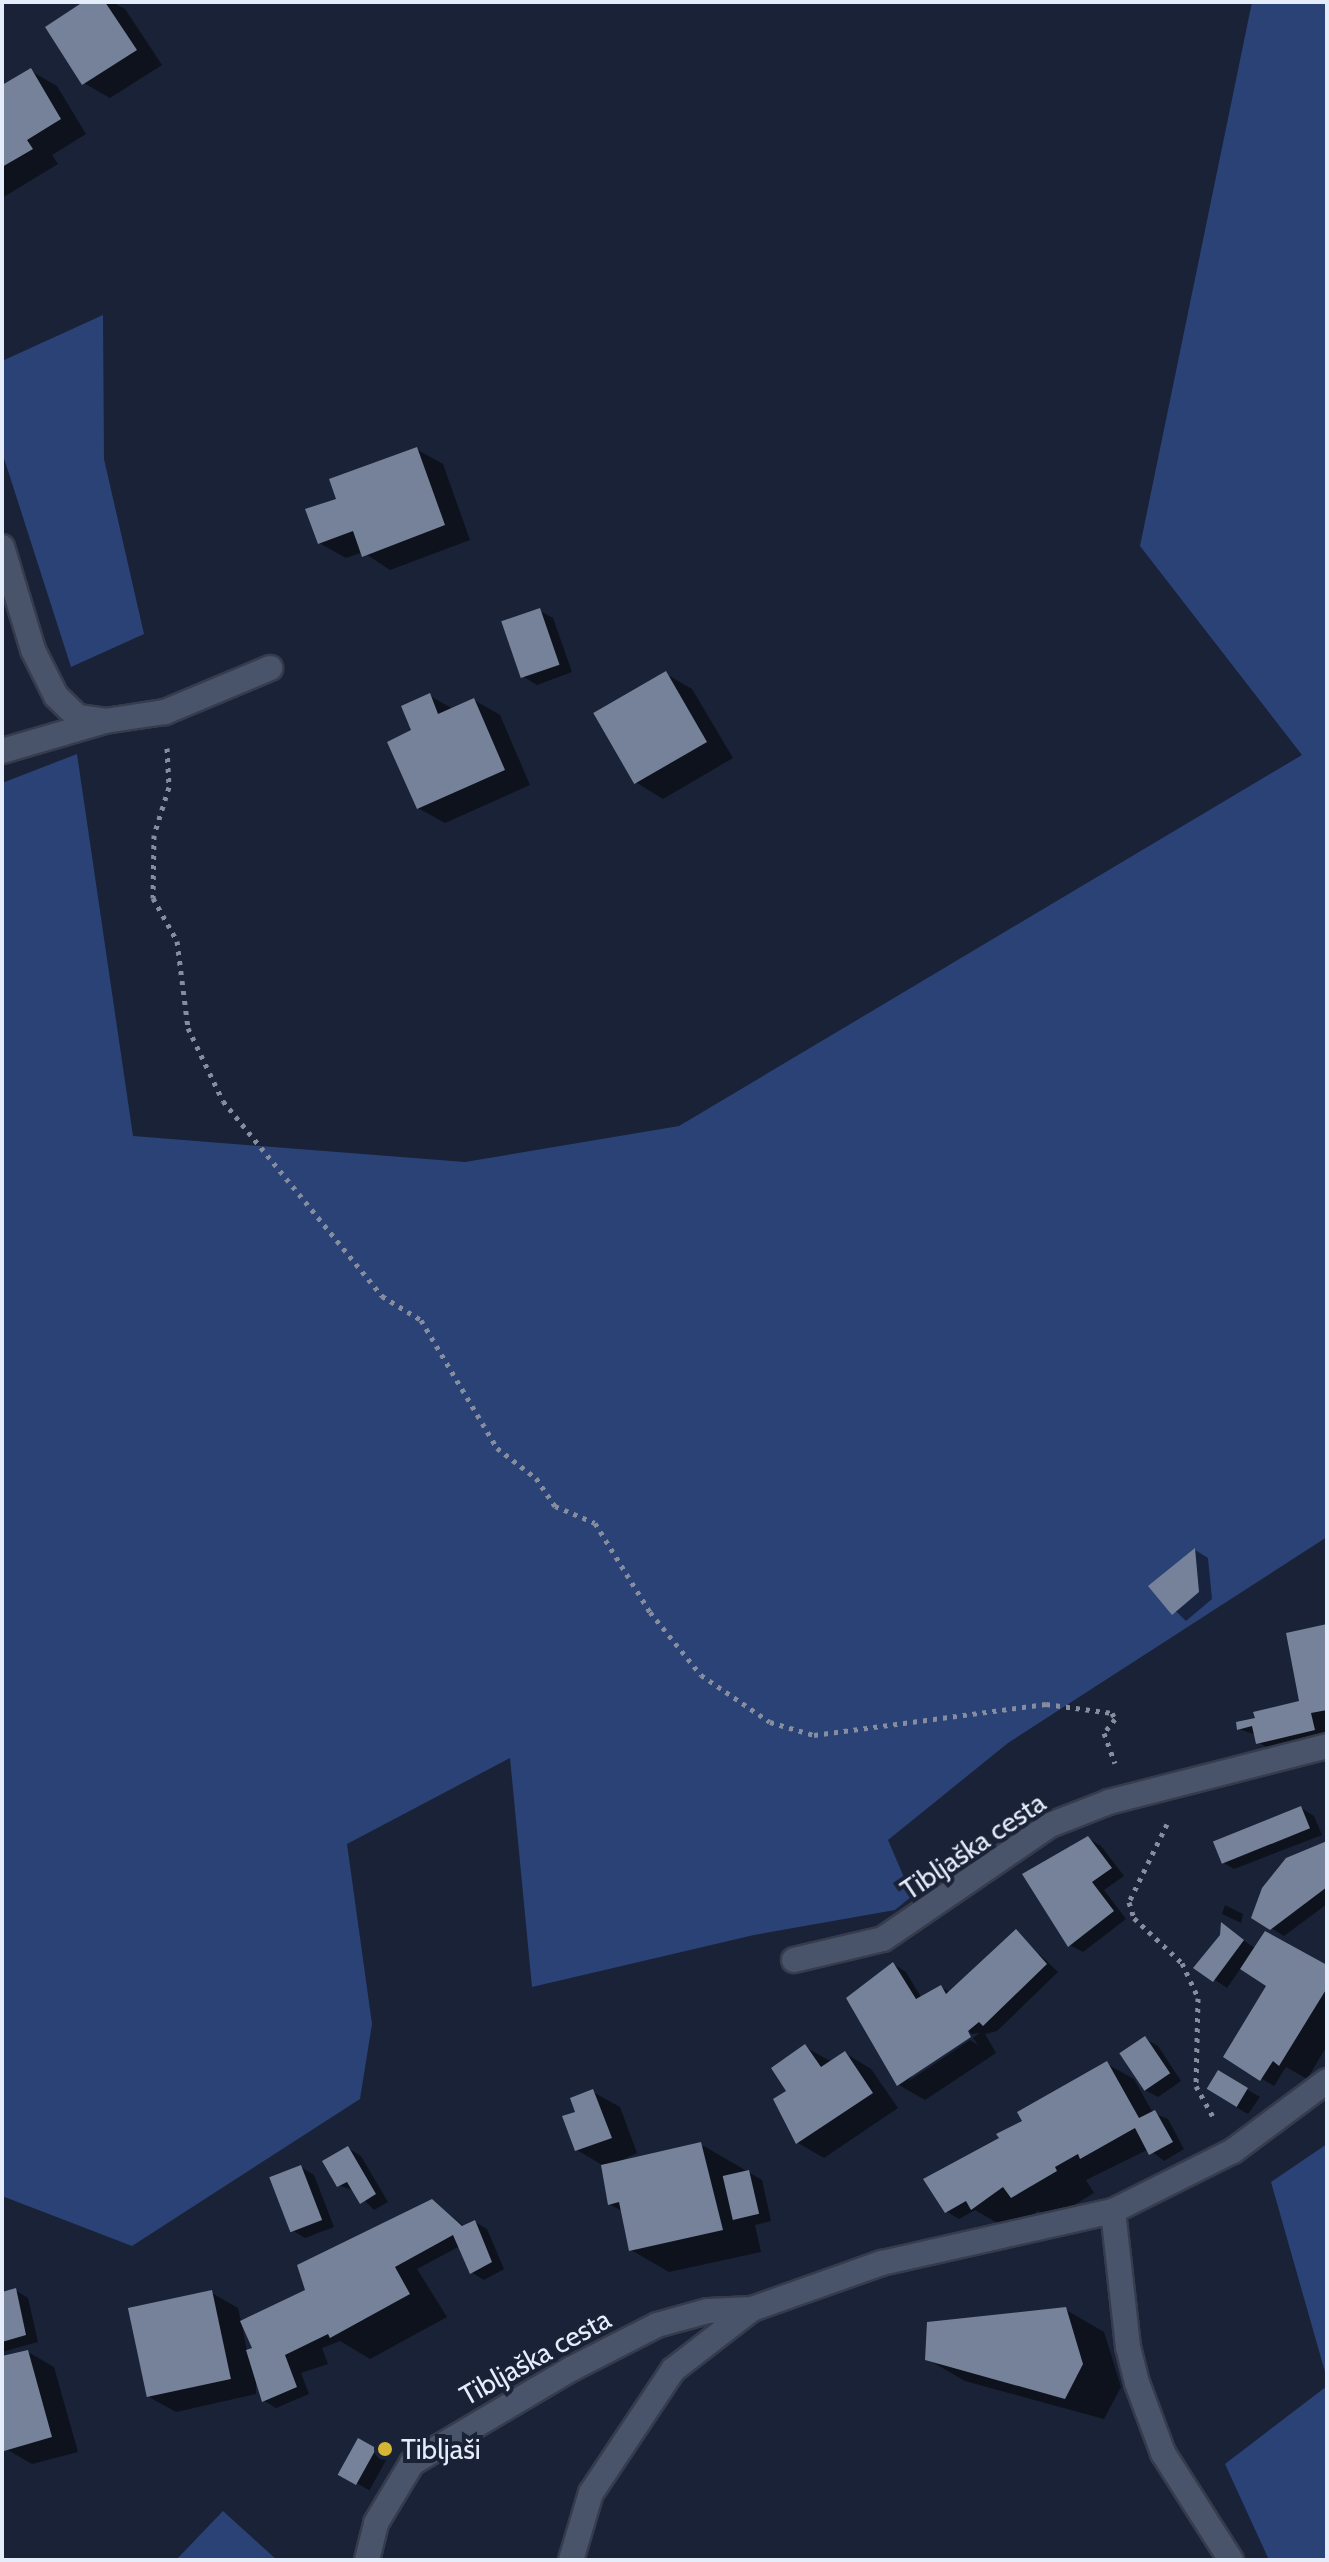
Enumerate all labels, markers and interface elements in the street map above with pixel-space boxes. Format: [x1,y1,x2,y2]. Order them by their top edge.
street label: Tibljaška cesta [894,1785,1052,1907]
street label: Tibljaška cesta [454,2302,616,2412]
place label: Tibljaši [401,2432,481,2466]
marker: Tibljaši [376,2440,394,2458]

